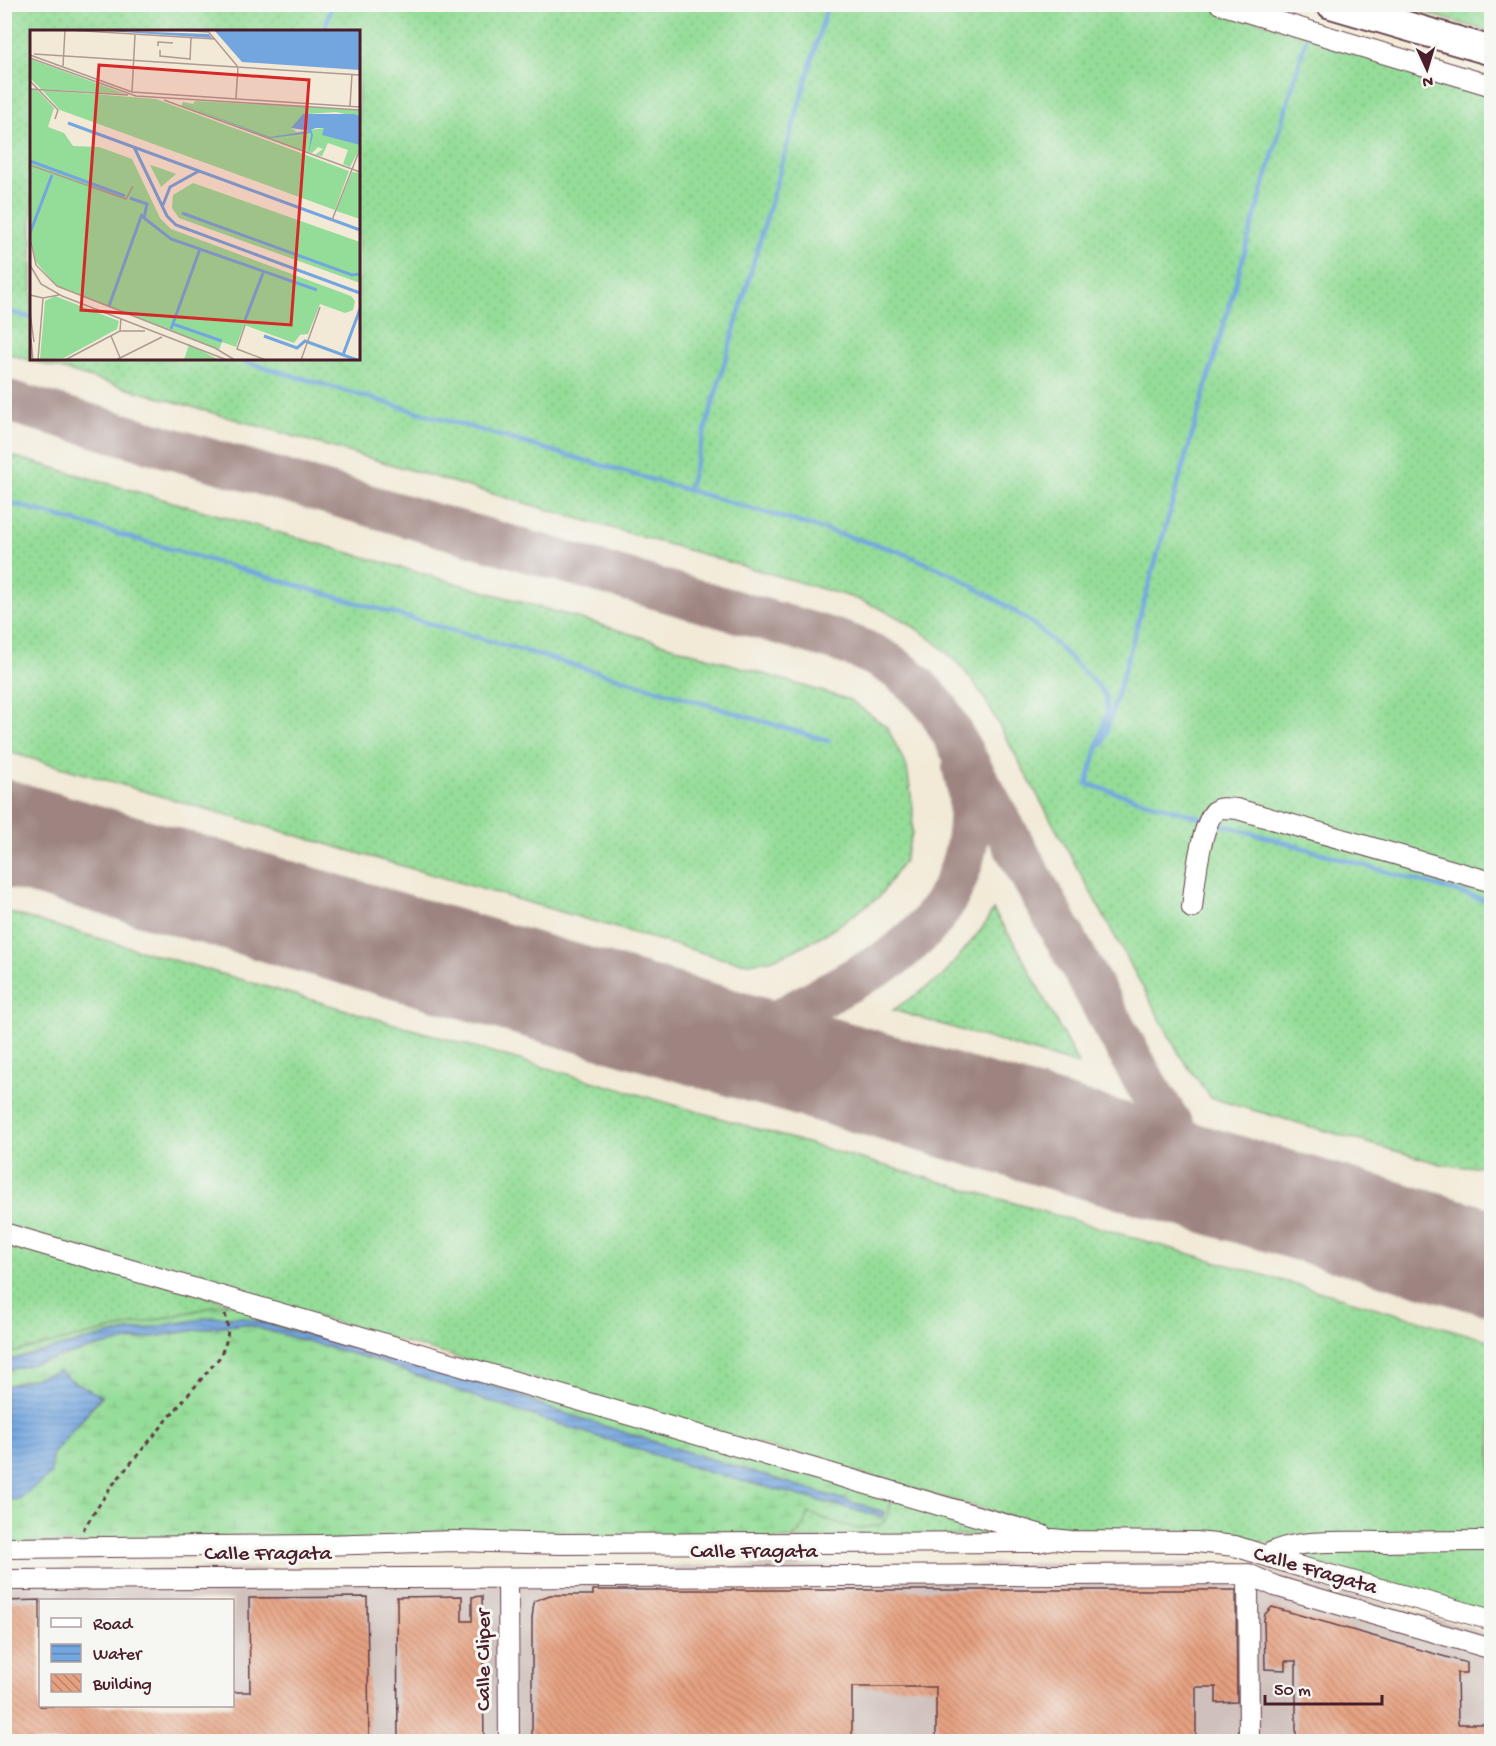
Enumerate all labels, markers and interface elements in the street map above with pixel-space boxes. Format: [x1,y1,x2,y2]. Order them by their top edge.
inset map [30,30,360,360]
north arrow [1397,39,1457,99]
text: N [1421,71,1434,90]
street label: Calle Fragata [690,1540,819,1566]
street label: Calle Fragata [204,1542,333,1568]
street label: Calle Fragata [1250,1542,1381,1602]
legend [39,1599,234,1707]
street label: Calle Cliper [472,1607,498,1711]
text: Road [93,1615,134,1636]
text: Water [93,1645,143,1666]
scale bar [1265,1668,1382,1706]
text: Building [92,1675,152,1696]
text: 50 m [1274,1681,1311,1702]

